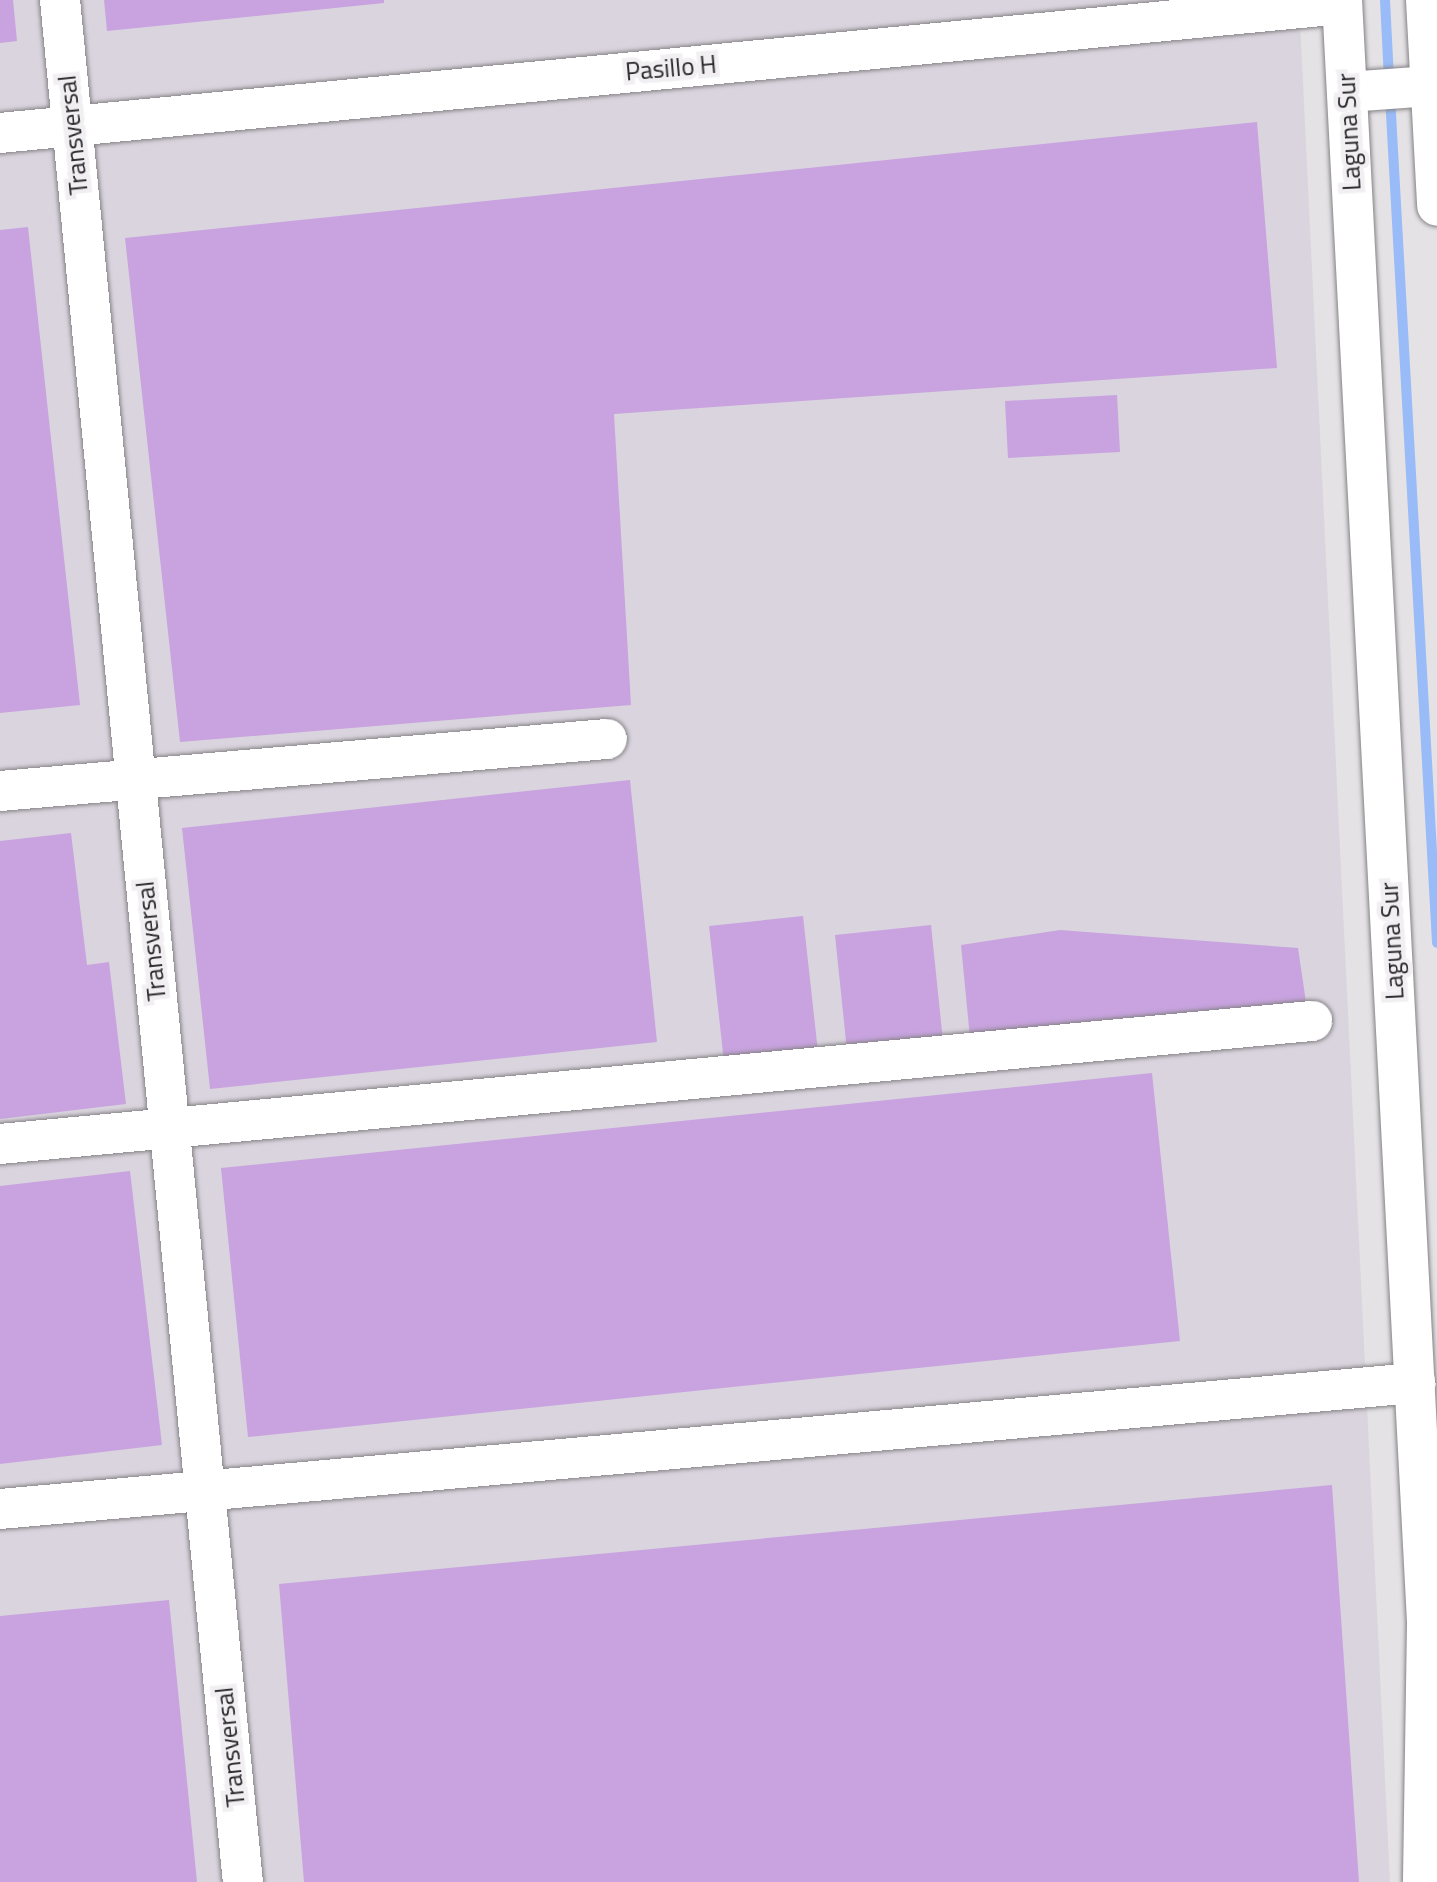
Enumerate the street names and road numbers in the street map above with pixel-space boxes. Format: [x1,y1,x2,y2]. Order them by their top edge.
street label: Pasillo H [624,49,718,87]
street label: Laguna Sur [1331,73,1367,191]
street label: Transversal [52,74,94,196]
street label: Transversal [130,880,172,1002]
street label: Laguna Sur [1374,882,1410,1000]
street label: Transversal [209,1686,251,1808]

